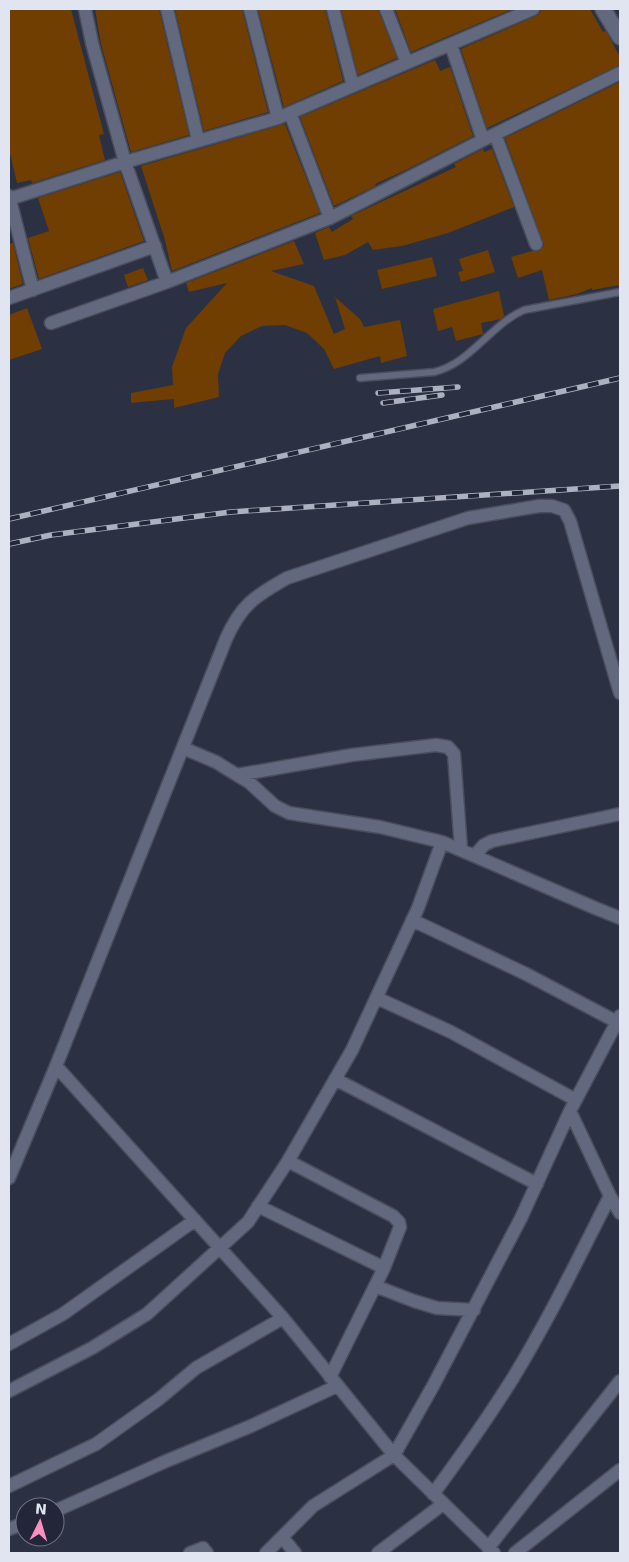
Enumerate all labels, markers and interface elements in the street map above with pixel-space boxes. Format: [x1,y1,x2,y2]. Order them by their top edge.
north arrow [15,1497,65,1547]
text: N [35,1501,48,1518]

